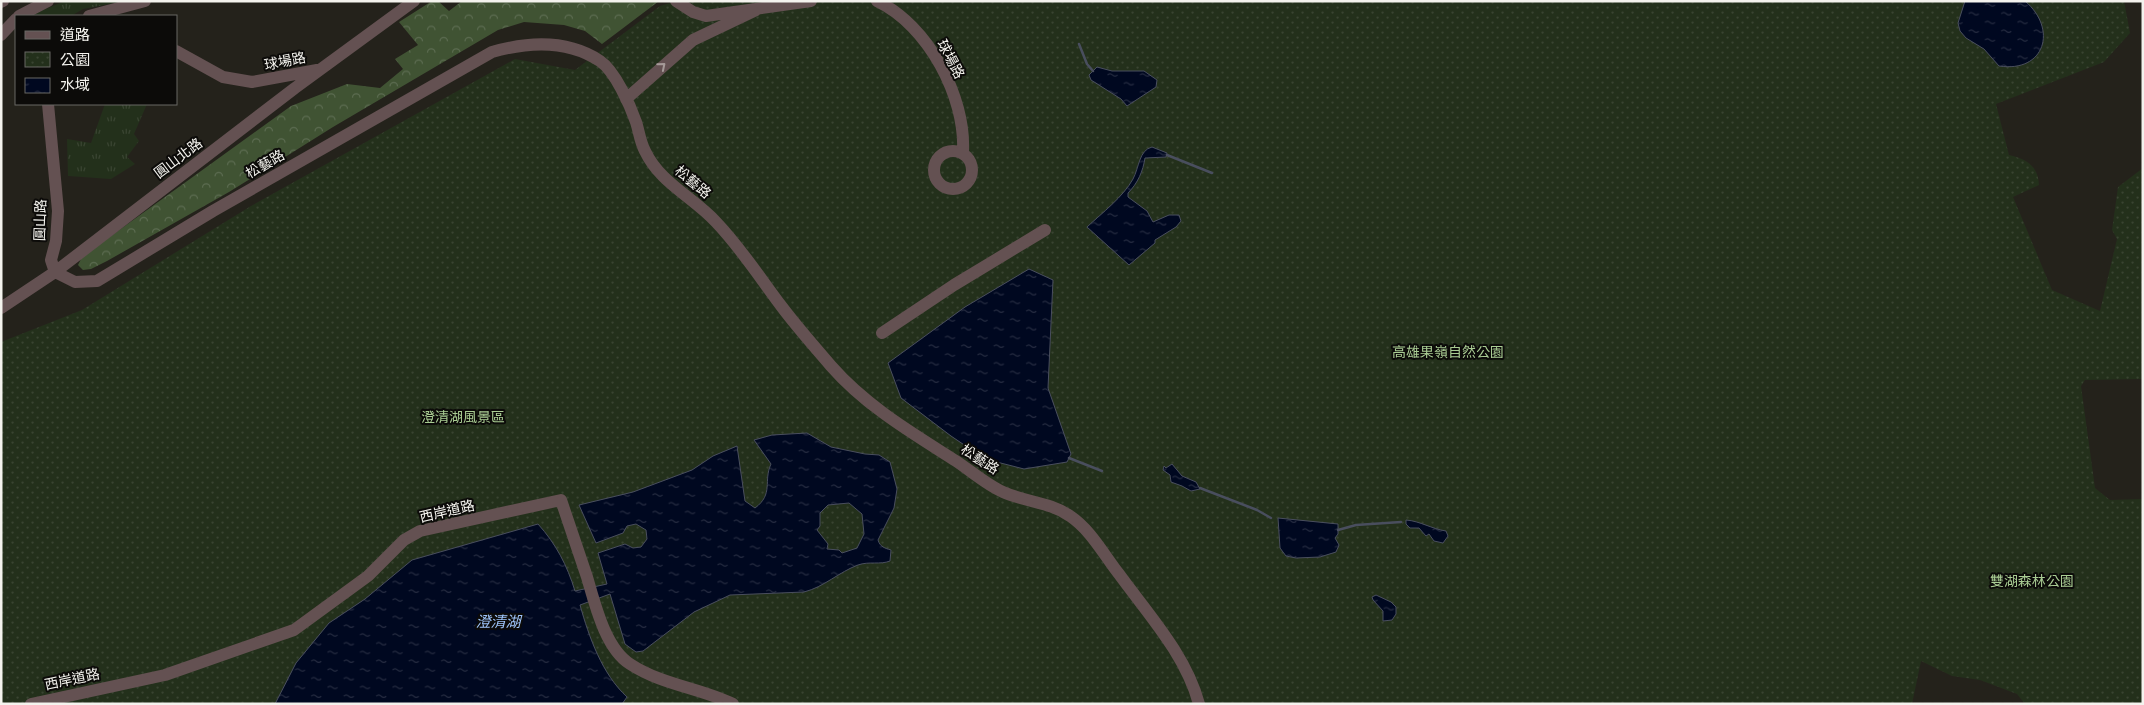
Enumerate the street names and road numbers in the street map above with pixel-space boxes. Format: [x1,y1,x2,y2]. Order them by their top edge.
street label: 球場路 [934,37,968,81]
street label: 球場路 [263,49,307,73]
street label: 圓山北路 [151,135,205,181]
street label: 松藝路 [243,147,287,181]
street label: 松藝路 [672,162,714,202]
street label: 圓山路 [31,199,49,241]
street label: 松藝路 [958,441,1002,477]
street label: 西岸道路 [418,497,476,525]
street label: 西岸道路 [43,665,101,693]

